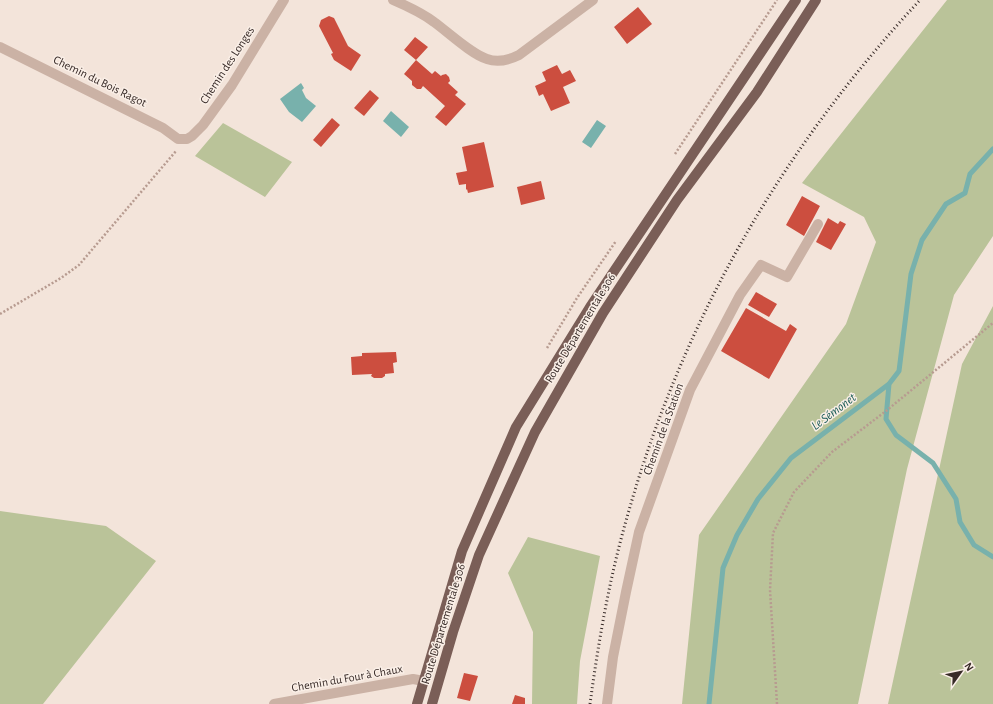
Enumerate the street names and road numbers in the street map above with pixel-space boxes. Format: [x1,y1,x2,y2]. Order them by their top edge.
street label: Chemin des Longes [198,24,256,106]
street label: Chemin du Bois Ragot [51,53,149,109]
street label: Route Départementale 306 [543,271,618,385]
street label: Chemin de la Station [641,382,685,476]
street label: Route Départementale 306 [419,562,467,686]
street label: Chemin du Four à Chaux [291,662,403,694]

